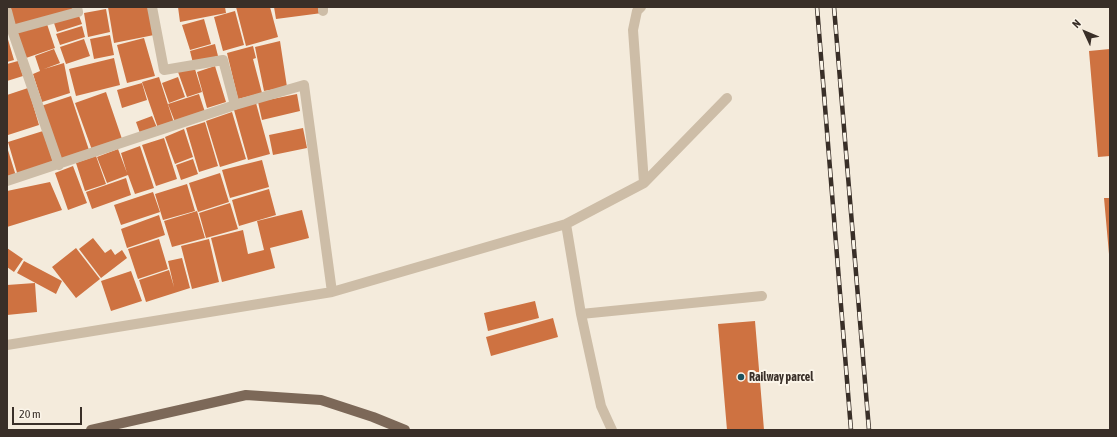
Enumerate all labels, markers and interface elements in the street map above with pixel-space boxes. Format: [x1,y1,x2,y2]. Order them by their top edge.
north arrow [1065,12,1105,52]
text: N [1070,17,1083,30]
place label: Railway parcel [749,370,813,384]
marker: Railway parcel [736,372,746,382]
scale bar [14,399,84,425]
text: 20 m [19,407,41,421]

